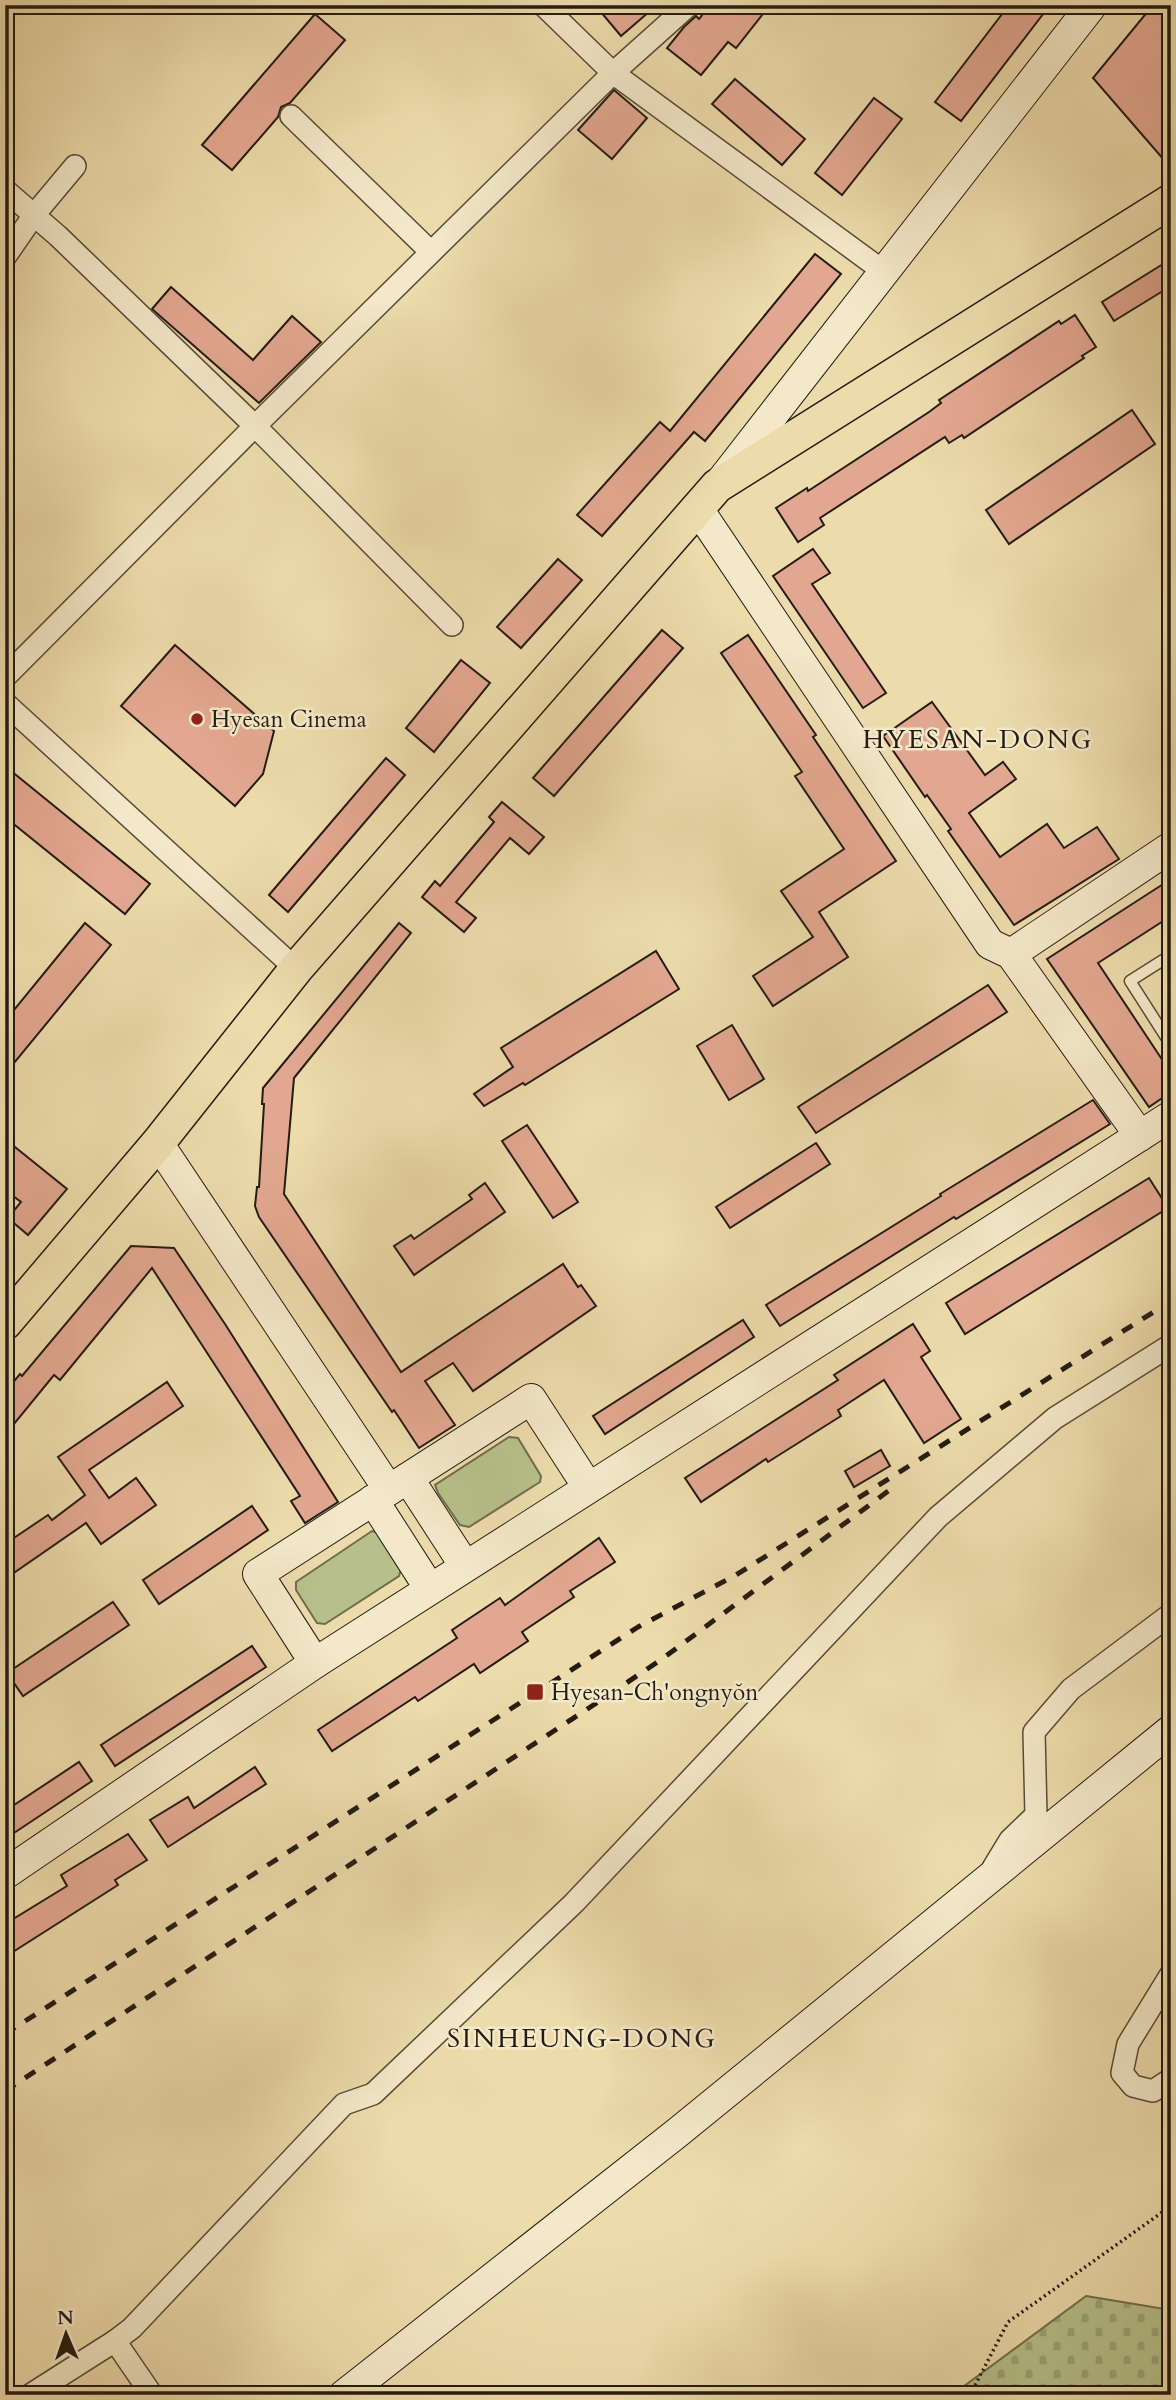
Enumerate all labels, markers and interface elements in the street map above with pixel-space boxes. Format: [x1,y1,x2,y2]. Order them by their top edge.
place label: Hyesan Cinema [211,704,367,735]
marker: Hyesan Cinema [189,711,205,727]
district label: HYESAN-DONG [863,722,1093,757]
place label: Hyesan-Ch'ongnyŏn [551,1677,758,1708]
marker: Hyesan-Ch'ongnyŏn [525,1682,545,1702]
district label: SINHEUNG-DONG [447,2021,717,2056]
north arrow [32,2298,102,2368]
text: N [57,2305,75,2331]

